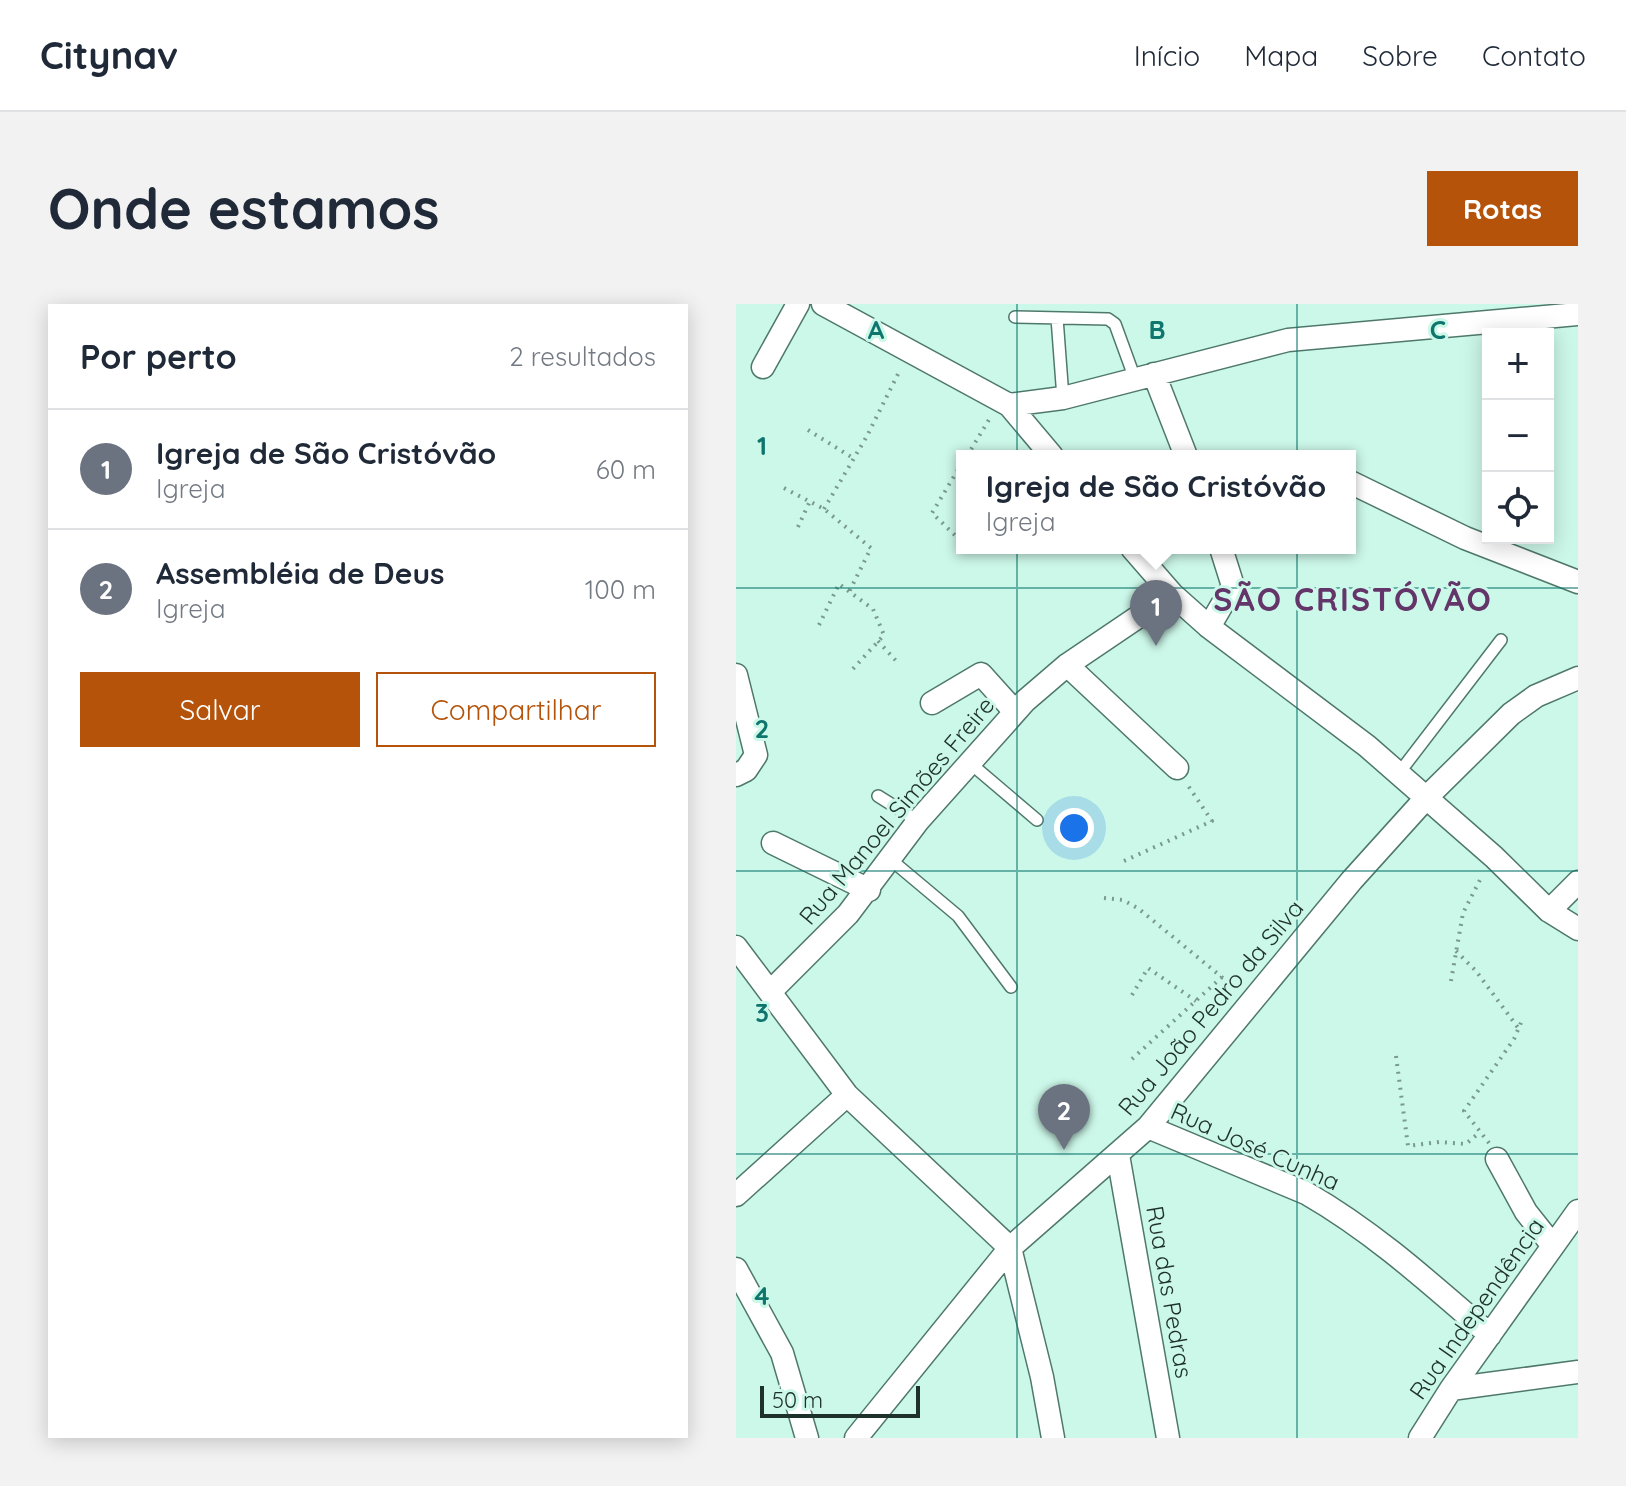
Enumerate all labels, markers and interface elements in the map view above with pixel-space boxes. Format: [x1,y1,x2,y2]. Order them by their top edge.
text: Citynav [40,31,178,79]
text: Início [1134,38,1200,73]
text: Mapa [1244,38,1318,73]
text: Sobre [1362,38,1438,73]
text: Contato [1482,38,1586,73]
button: Rotas [1427,171,1578,246]
text: Onde estamos [48,173,439,243]
text: A [868,313,885,346]
text: B [1148,313,1166,346]
text: C [1430,313,1446,346]
map controls [1482,328,1554,544]
button: + [1482,328,1554,400]
text: Por perto [80,335,237,378]
text: 2 resultados [509,340,656,373]
button: − [1482,400,1554,472]
text: 1 [757,429,767,462]
text: Igreja de São Cristóvão [156,434,496,472]
popup [956,450,1356,554]
text: 1 [101,453,111,486]
text: 60 m [596,453,656,486]
text: Igreja de São Cristóvão [986,467,1326,505]
text: Igreja [156,472,226,505]
button: locate [1482,472,1554,544]
text: Igreja [986,505,1055,538]
text: Assembléia de Deus [156,554,445,592]
text: 2 [99,573,113,606]
text: 100 m [585,573,656,606]
district label: SÃO CRISTÓVÃO [1213,579,1493,619]
pin: 1 [1130,580,1182,646]
text: Igreja [156,592,226,625]
button: Salvar [80,672,360,747]
button: Compartilhar [376,672,656,747]
street label: Rua Manoel Simões Freire [792,690,1000,930]
text: 2 [755,712,769,745]
your location [1054,808,1094,848]
street label: Rua João Pedro da Silva [1111,893,1309,1121]
text: 3 [755,996,769,1029]
pin: 2 [1038,1084,1090,1150]
street label: Rua José Cunha [1166,1095,1344,1197]
street label: Rua das Pedras [1140,1203,1200,1380]
street label: Rua Independência [1402,1212,1550,1405]
text: 4 [754,1279,770,1312]
scale bar [760,1382,920,1418]
text: 50 m [772,1386,823,1414]

